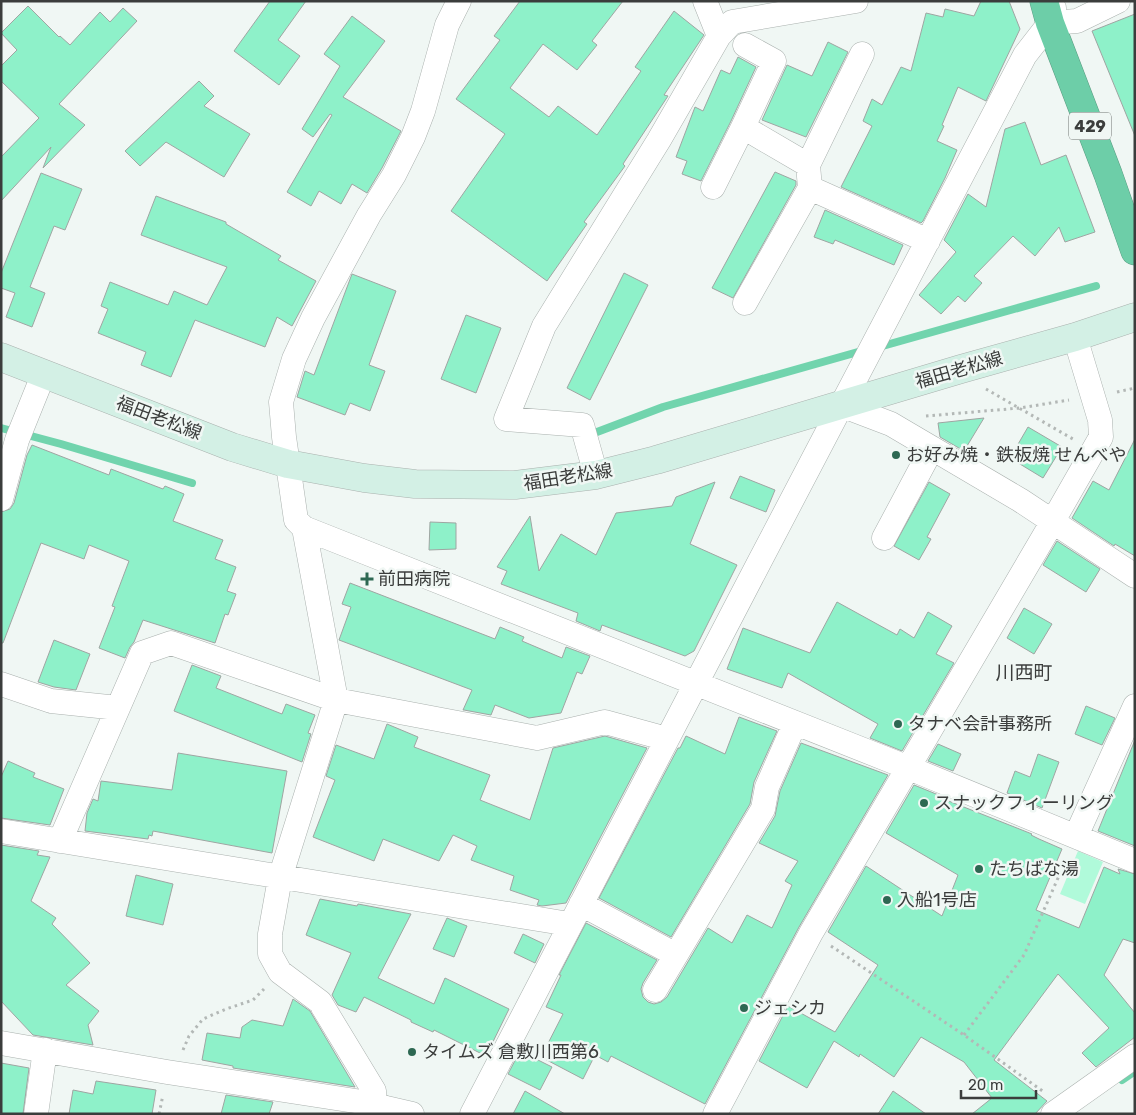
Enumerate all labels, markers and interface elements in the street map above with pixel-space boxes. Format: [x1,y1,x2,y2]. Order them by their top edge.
road number: 429 [1069,112,1111,140]
street label: 福田老松線 [913,347,1005,393]
street label: 福田老松線 [113,392,205,444]
place label: お好み焼・鉄板焼 せんべや [906,444,1126,466]
marker: お好み焼・鉄板焼 せんべや [890,449,902,461]
street label: 福田老松線 [522,459,614,495]
place label: 前田病院 [378,568,450,590]
marker: 前田病院 [360,572,374,586]
district label: 川西町 [995,661,1053,684]
place label: タナベ会計事務所 [908,713,1052,735]
marker: タナベ会計事務所 [892,718,904,730]
place label: スナックフィーリング [934,792,1114,814]
marker: スナックフィーリング [918,797,930,809]
place label: たちばな湯 [989,858,1079,880]
marker: たちばな湯 [973,863,985,875]
place label: 入船1号店 [897,889,977,911]
marker: 入船1号店 [881,894,893,906]
place label: ジェシカ [754,997,826,1019]
marker: ジェシカ [738,1002,750,1014]
place label: タイムズ 倉敷川西第6 [422,1041,599,1063]
marker: タイムズ 倉敷川西第6 [406,1046,418,1058]
scale bar [961,1068,1036,1100]
text: 20 m [968,1076,1003,1094]

